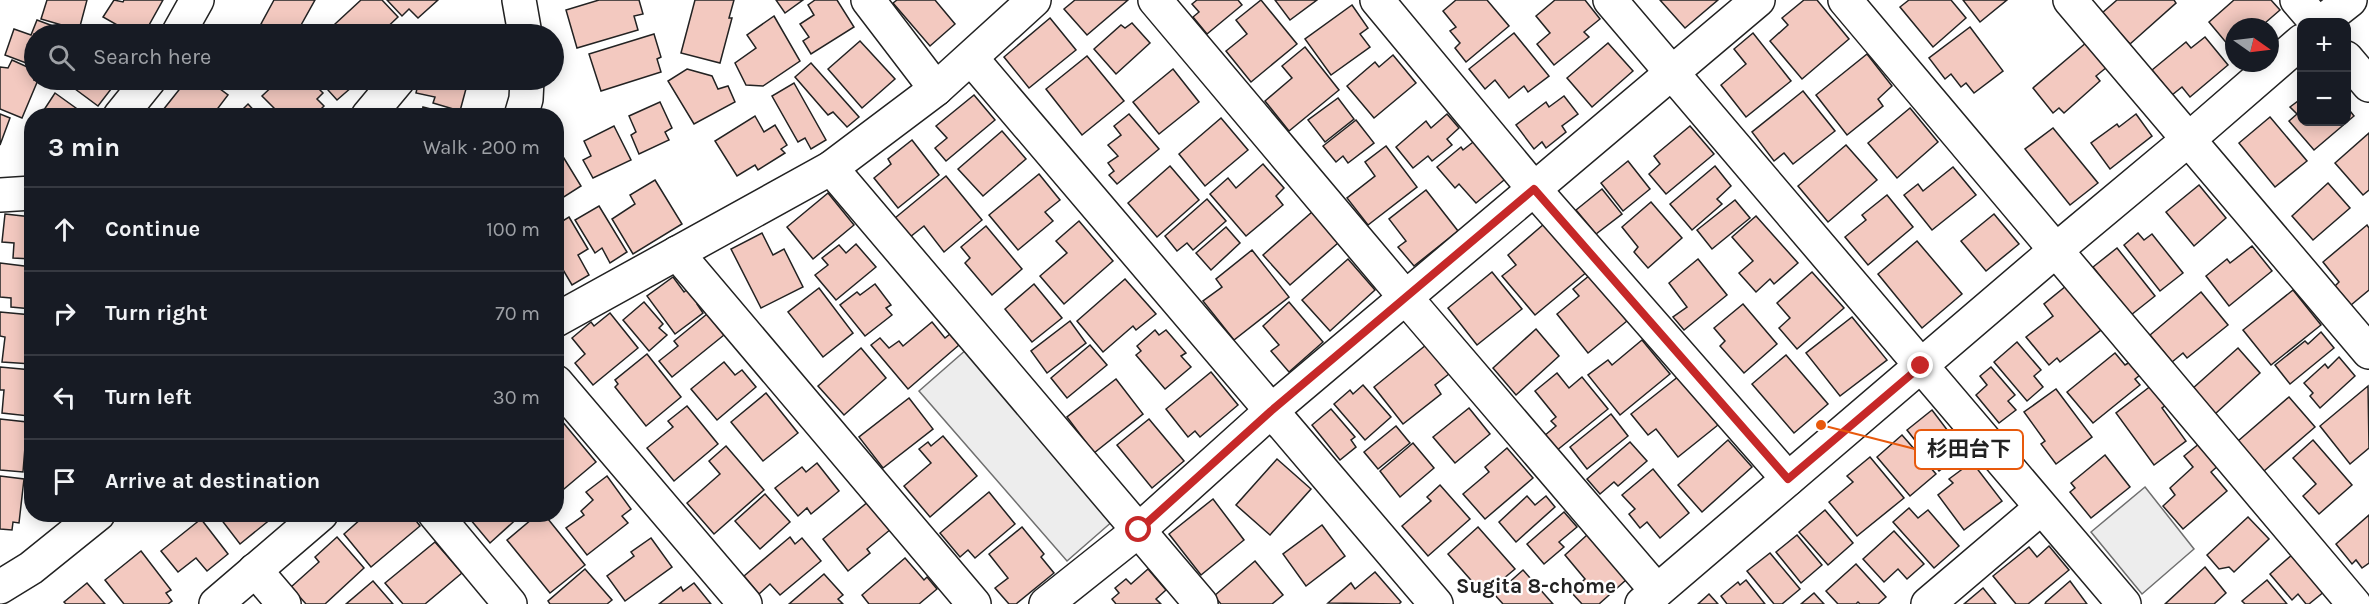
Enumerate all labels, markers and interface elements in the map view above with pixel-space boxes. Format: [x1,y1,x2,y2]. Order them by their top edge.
north arrow [2225,18,2279,72]
map controls [2297,18,2351,126]
button: + [2297,18,2351,72]
search box [24,24,564,90]
icon: search [45,41,78,74]
text: Search here [93,44,211,70]
button: − [2297,72,2351,126]
text: 3 min [48,132,120,163]
text: Walk · 200 m [423,136,540,159]
icon: ahead [48,213,81,246]
text: Continue [105,216,200,242]
text: 100 m [486,218,540,241]
icon: right [48,297,81,330]
text: Turn right [105,300,208,326]
text: 70 m [495,302,540,325]
route end [1907,352,1933,378]
icon: left [48,381,81,414]
text: Turn left [105,384,192,410]
text: 30 m [493,386,540,409]
callout: 杉田台下 [1915,430,2023,469]
text: 杉田台下 [1927,437,2011,461]
icon: arrive [48,465,81,498]
text: Arrive at destination [105,468,320,494]
route start [1125,516,1151,542]
district label: Sugita 8-chome [1456,574,1616,598]

